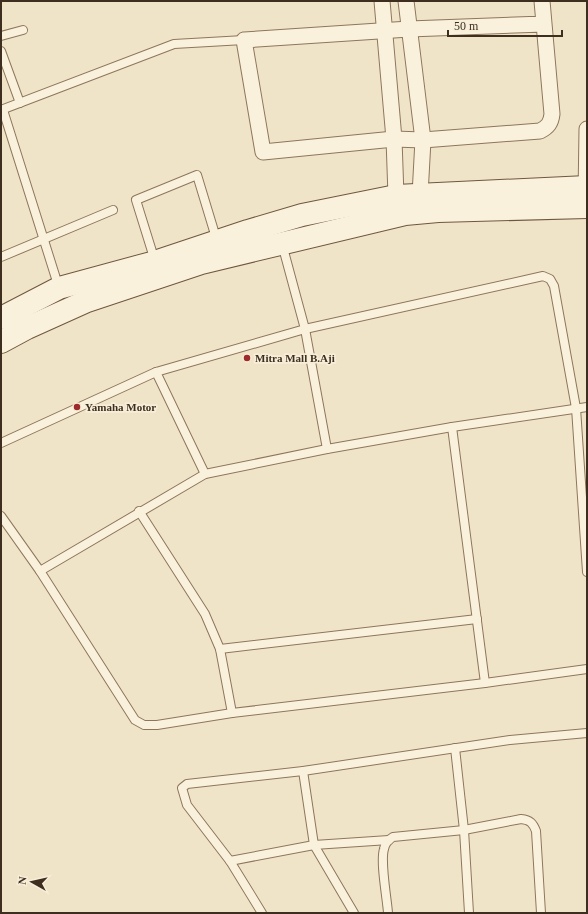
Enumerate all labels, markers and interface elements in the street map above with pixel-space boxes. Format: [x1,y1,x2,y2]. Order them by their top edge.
scale bar [448,12,562,38]
text: 50 m [454,19,479,33]
place label: Mitra Mall B.Aji [255,352,335,364]
marker: Mitra Mall B.Aji [242,353,252,363]
place label: Yamaha Motor [85,401,156,413]
marker: Yamaha Motor [72,402,82,412]
north arrow [12,862,52,902]
text: N [16,876,29,885]

